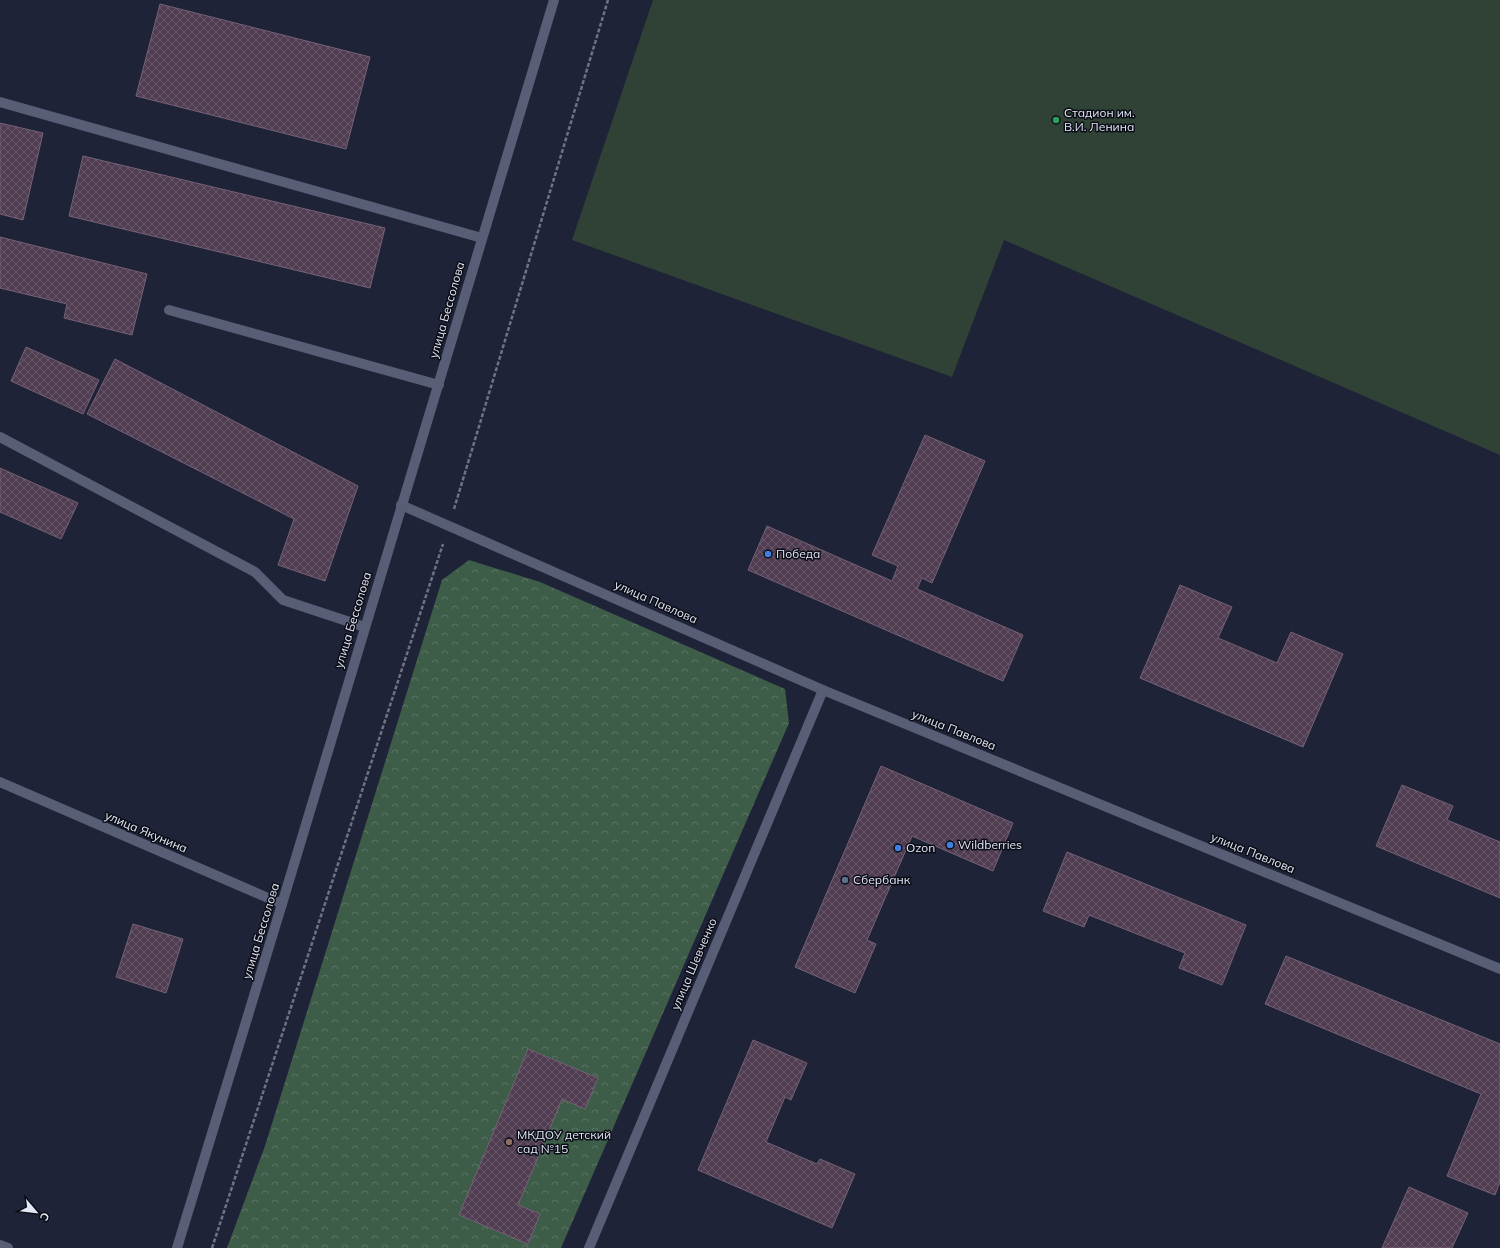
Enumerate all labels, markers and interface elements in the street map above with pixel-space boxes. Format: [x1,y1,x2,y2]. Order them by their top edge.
place label: Стадион им. В.И. Ленина [1064,105,1135,134]
marker: Стадион им. В.И. Ленина [1051,115,1061,125]
street label: улица Бессолова [426,260,467,360]
place label: Победа [776,546,820,561]
marker: Победа [763,549,773,559]
street label: улица Бессолова [331,570,374,670]
street label: улица Павлова [612,577,700,627]
street label: улица Павлова [910,706,998,753]
street label: улица Якунина [103,807,190,856]
street label: улица Павлова [1209,829,1297,876]
place label: Wildberries [958,837,1022,852]
place label: Ozon [906,840,935,855]
marker: Wildberries [945,840,955,850]
marker: Ozon [893,843,903,853]
place label: Сбербанк [853,872,911,887]
marker: Сбербанк [840,875,850,885]
street label: улица Бессолова [239,881,282,981]
street label: улица Шевченко [667,916,720,1012]
place label: МКДОУ детский сад №15 [517,1127,611,1156]
marker: МКДОУ детский сад №15 [504,1137,514,1147]
north arrow [16,1192,56,1232]
text: С [37,1210,53,1224]

